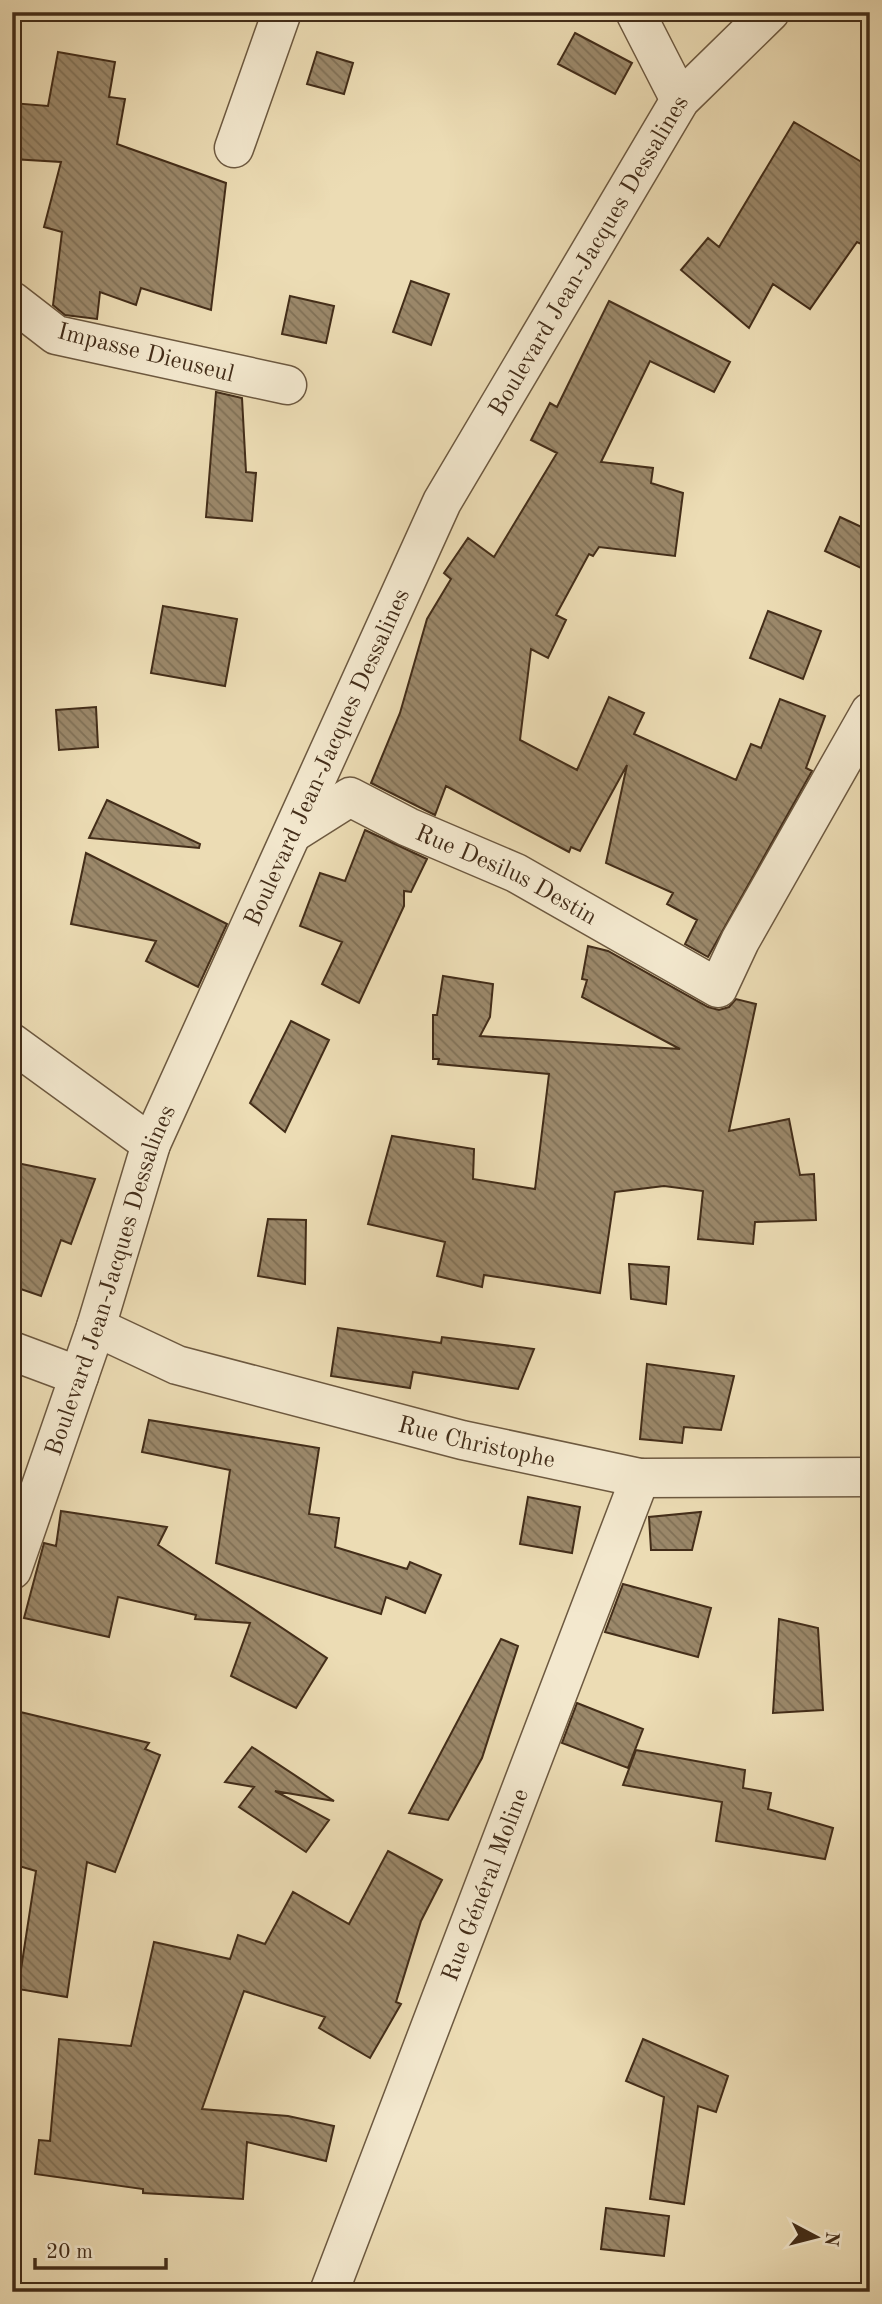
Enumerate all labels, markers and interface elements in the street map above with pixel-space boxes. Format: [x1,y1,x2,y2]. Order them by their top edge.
street label: Boulevard Jean-Jacques Dessalines [486,92,694,420]
street label: Impasse Dieuseul [55,320,236,388]
street label: Boulevard Jean-Jacques Dessalines [241,585,415,930]
street label: Rue Desilus Destin [412,822,600,930]
street label: Boulevard Jean-Jacques Dessalines [42,1102,181,1459]
street label: Rue Christophe [395,1414,557,1474]
street label: Rue Général Moline [439,1786,534,1985]
north arrow [780,2202,850,2272]
scale bar [35,2227,166,2271]
text: N [820,2230,841,2248]
text: 20 m [46,2242,93,2263]

